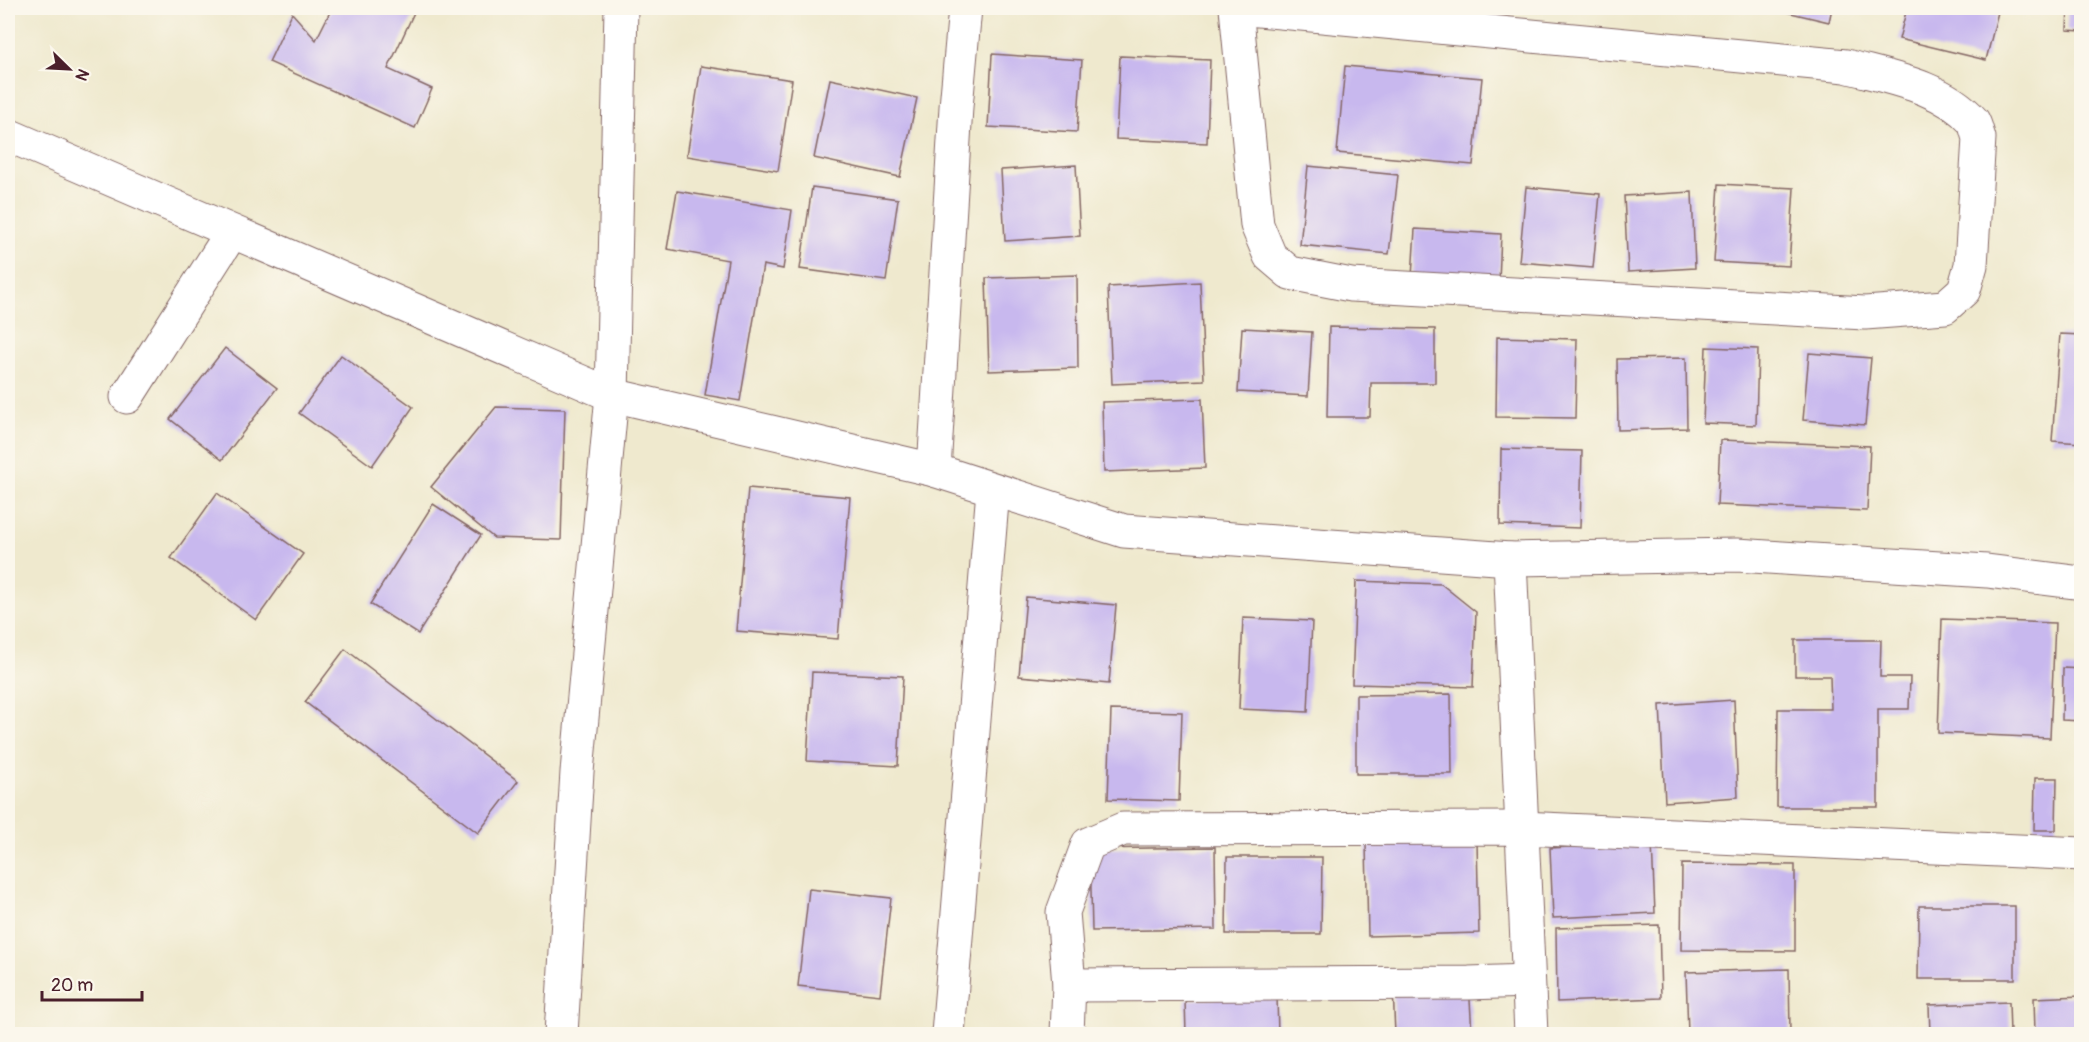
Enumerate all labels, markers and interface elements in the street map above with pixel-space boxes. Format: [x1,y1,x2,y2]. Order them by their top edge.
north arrow [39,39,99,99]
text: N [70,66,93,84]
scale bar [42,964,142,1002]
text: 20 m [51,974,93,997]

